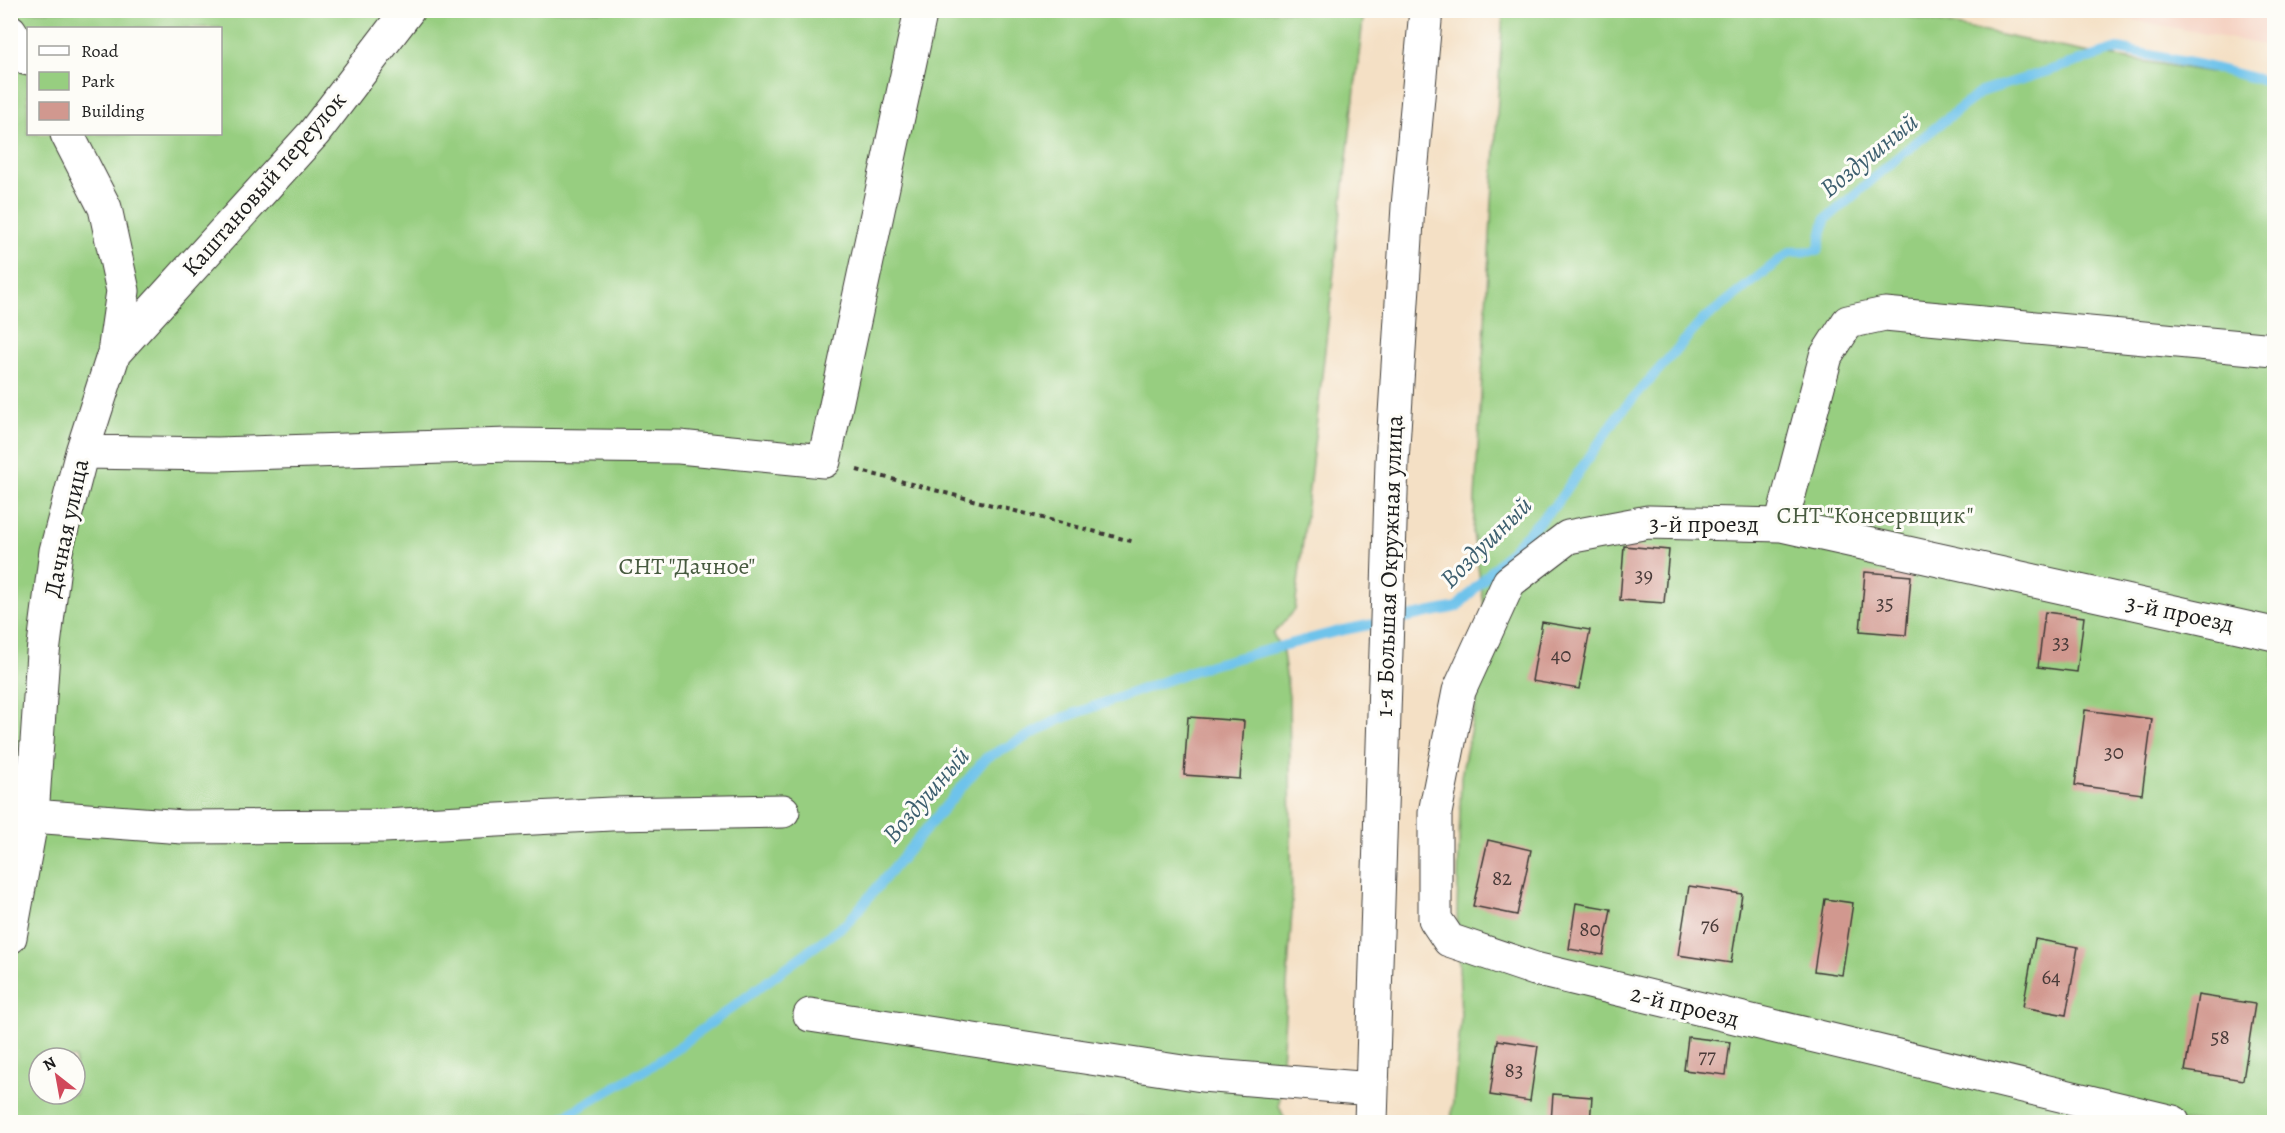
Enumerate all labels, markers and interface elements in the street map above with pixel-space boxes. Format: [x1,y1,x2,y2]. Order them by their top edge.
legend [27,27,222,135]
text: Road [81,39,119,63]
text: Park [81,69,115,93]
street label: Каштановый переулок [175,85,353,283]
text: Building [81,99,145,123]
water label: Воздушный [1812,105,1926,205]
street label: 1-я Большая Окружная улица [1368,415,1410,717]
street label: Дачная улица [36,456,96,600]
water label: Воздушный [1432,488,1540,596]
park label: СНТ "Консервщик" [1776,499,1974,531]
street label: 3-й проезд [1649,508,1759,540]
park label: СНТ "Дачное" [619,550,755,582]
house number: 39 [1635,561,1653,589]
street label: 3-й проезд [2123,586,2237,640]
house number: 35 [1876,589,1894,617]
house number: 33 [2052,628,2070,656]
house number: 40 [1551,641,1571,669]
house number: 30 [2104,738,2124,766]
water label: Воздушный [874,739,978,851]
house number: 82 [1492,864,1512,892]
house number: 76 [1701,911,1720,939]
house number: 80 [1579,915,1601,943]
house number: 64 [2041,963,2061,991]
street label: 2-й проезд [1627,977,1743,1035]
house number: 58 [2210,1023,2230,1051]
house number: 77 [1698,1042,1716,1070]
north arrow [27,1046,87,1106]
text: N [39,1051,61,1076]
house number: 83 [1505,1056,1523,1084]

